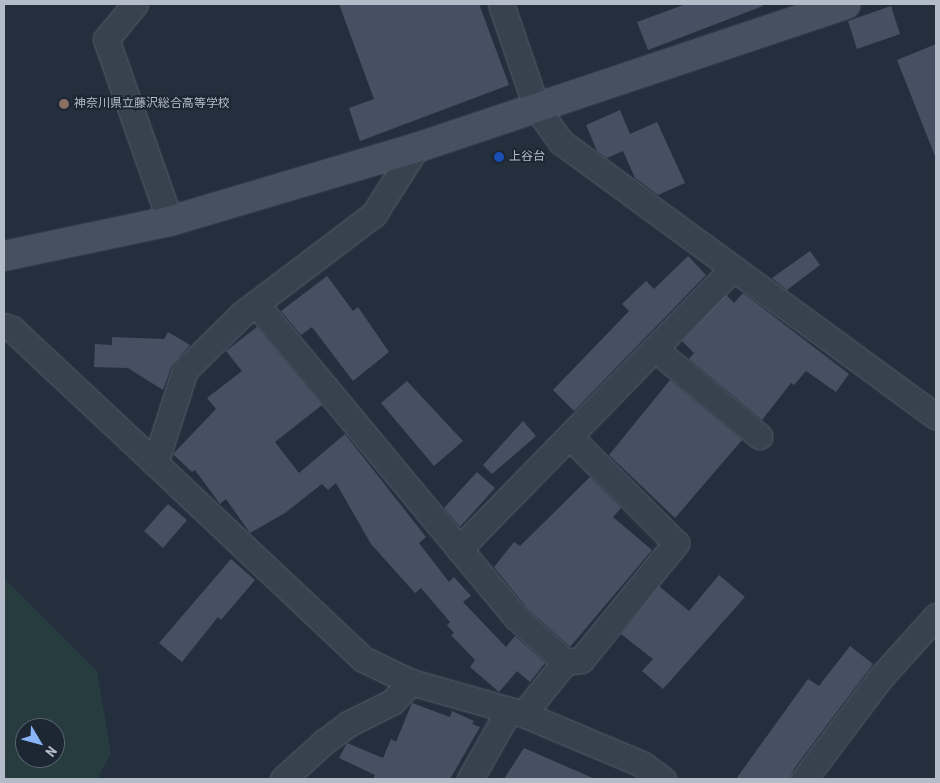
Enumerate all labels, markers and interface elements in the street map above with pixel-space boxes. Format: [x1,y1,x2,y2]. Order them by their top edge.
place label: 神奈川県立藤沢総合高等学校 [74,97,230,111]
marker: 神奈川県立藤沢総合高等学校 [58,98,70,110]
place label: 上谷台 [509,150,545,164]
marker: 上谷台 [493,151,505,163]
north arrow [15,718,65,768]
text: N [42,743,60,760]

